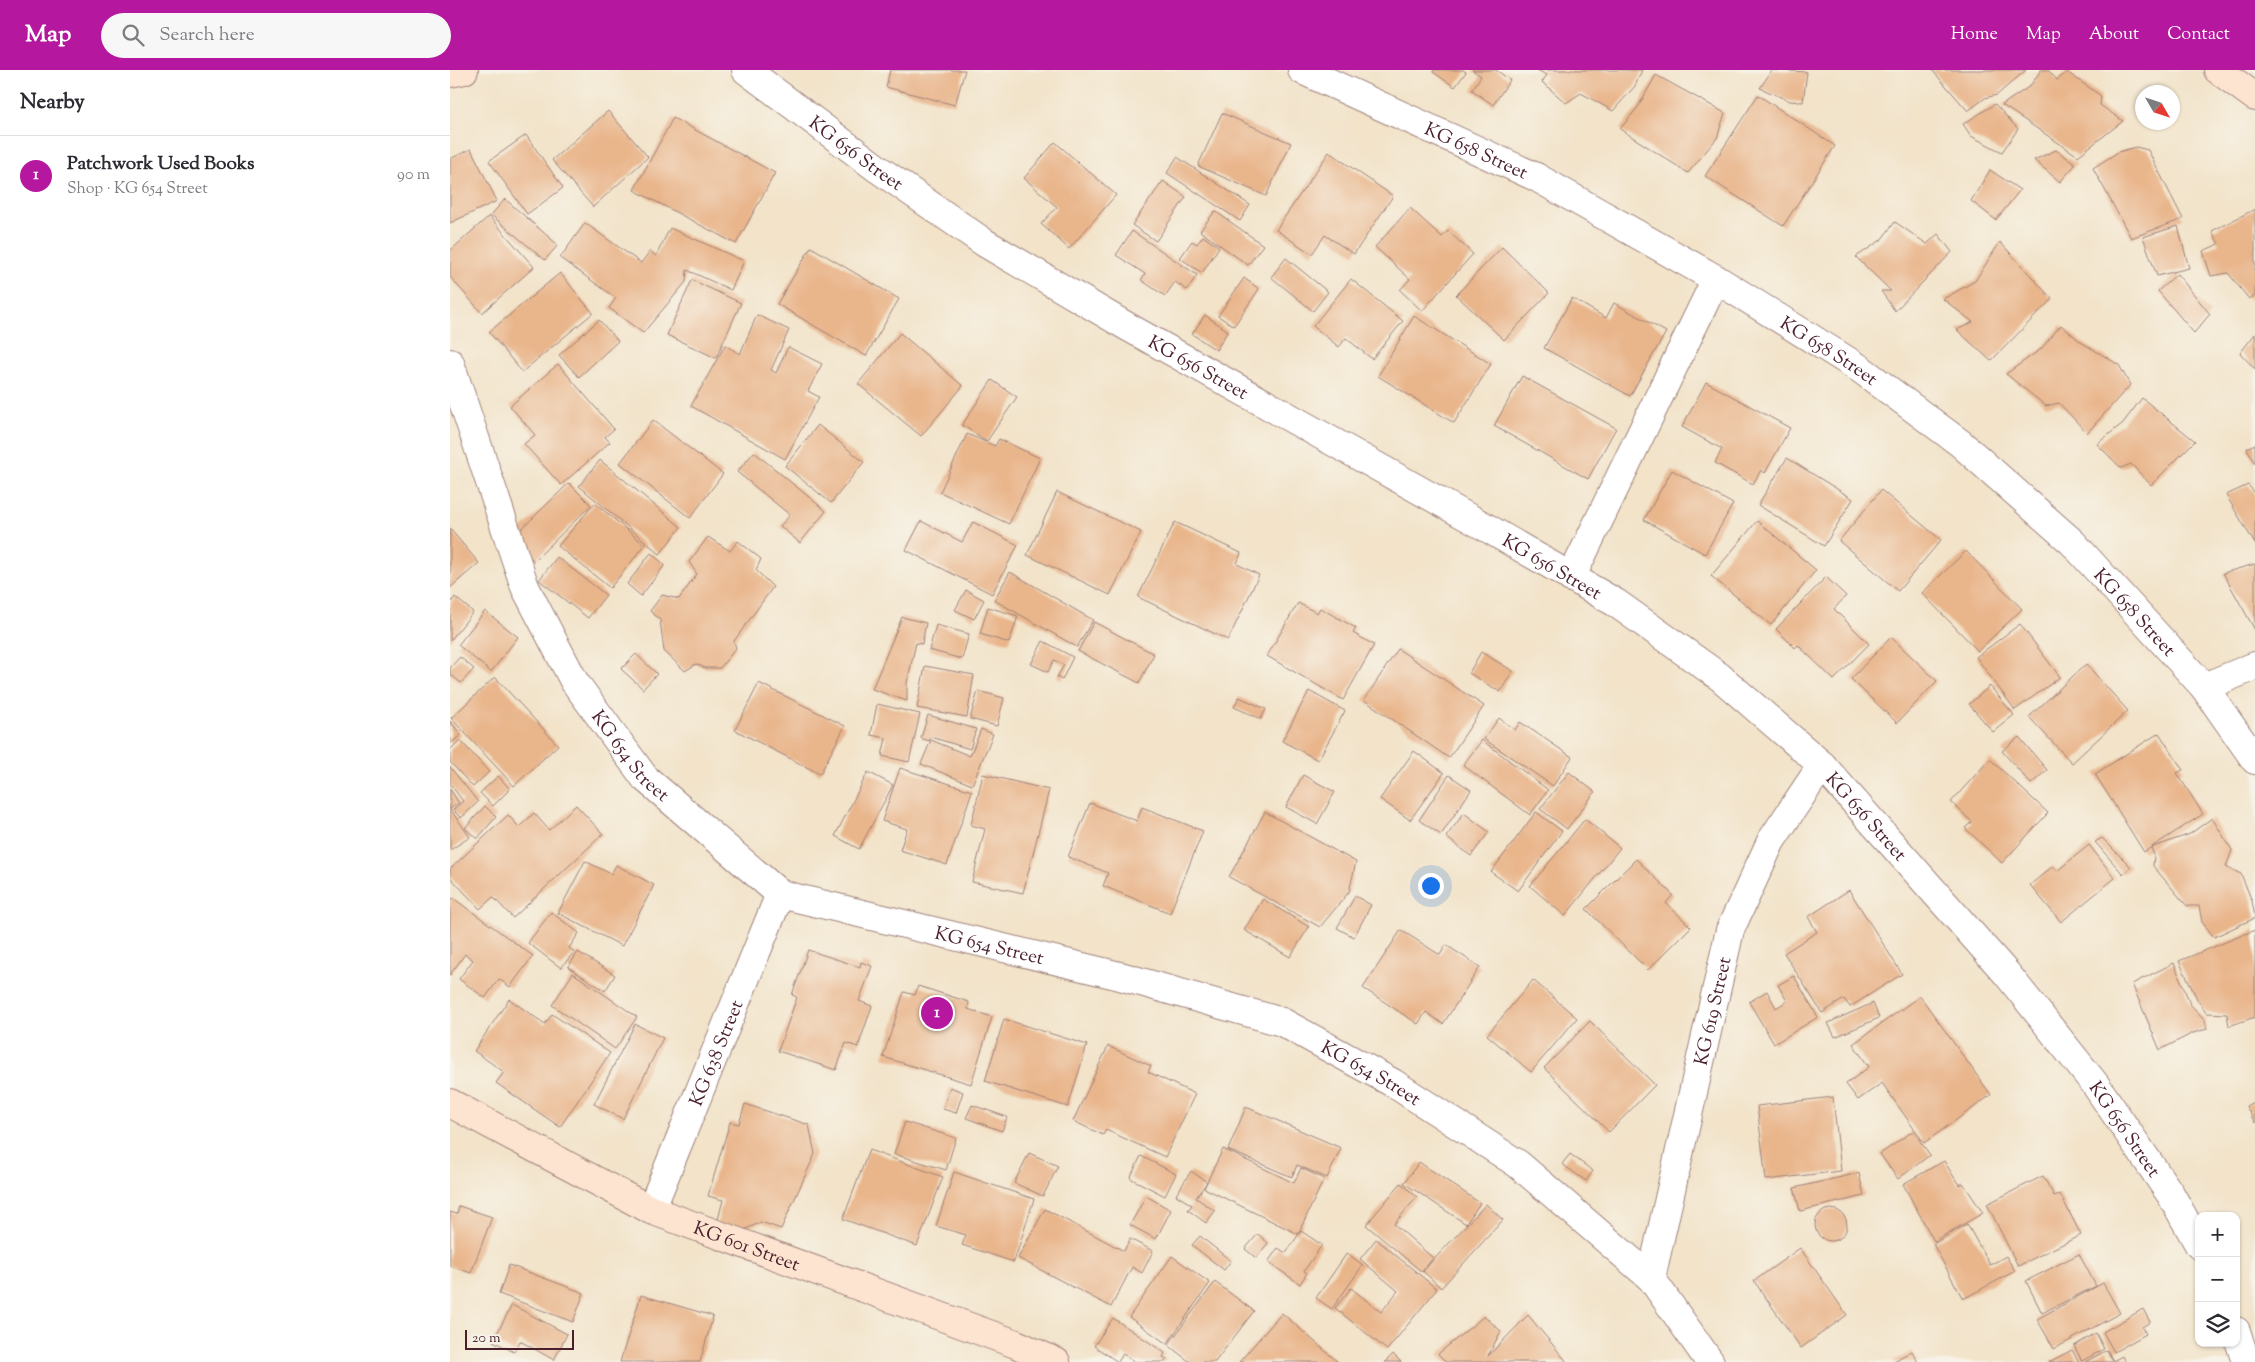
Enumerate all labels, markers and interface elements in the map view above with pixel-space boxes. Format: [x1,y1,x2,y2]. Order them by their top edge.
search box [101,13,451,58]
text: Map [25,18,71,52]
icon: search [119,21,147,49]
text: Search here [159,22,255,49]
text: Home [1951,22,1998,48]
text: Map [2026,22,2061,48]
text: About [2089,22,2139,48]
text: Contact [2167,22,2230,48]
north arrow [2135,85,2180,130]
text: Nearby [20,88,85,118]
street label: KG 656 Street [802,111,908,199]
street label: KG 658 Street [1419,117,1532,188]
text: Patchwork Used Books [67,151,255,178]
text: 1 [33,164,39,187]
text: 90 m [397,164,430,187]
text: Shop · KG 654 Street [67,178,208,201]
street label: KG 658 Street [1774,311,1883,394]
street label: KG 656 Street [1142,330,1253,408]
street label: KG 656 Street [1496,528,1606,608]
street label: KG 658 Street [2086,563,2181,664]
street label: KG 654 Street [584,705,675,809]
street label: KG 656 Street [1818,767,1912,869]
your location [1418,873,1444,899]
street label: KG 654 Street [932,921,1047,973]
street label: KG 619 Street [1689,954,1740,1068]
pin: 1 [921,994,953,1032]
street label: KG 638 Street [684,996,751,1111]
street label: KG 654 Street [1315,1035,1426,1114]
street label: KG 656 Street [2081,1077,2166,1184]
map controls [2195,1212,2240,1347]
button: + [2195,1212,2240,1257]
street label: KG 601 Street [689,1216,804,1280]
button: − [2195,1257,2240,1302]
button: layers [2195,1302,2240,1347]
scale bar [465,1327,574,1350]
text: 20 m [472,1329,501,1349]

